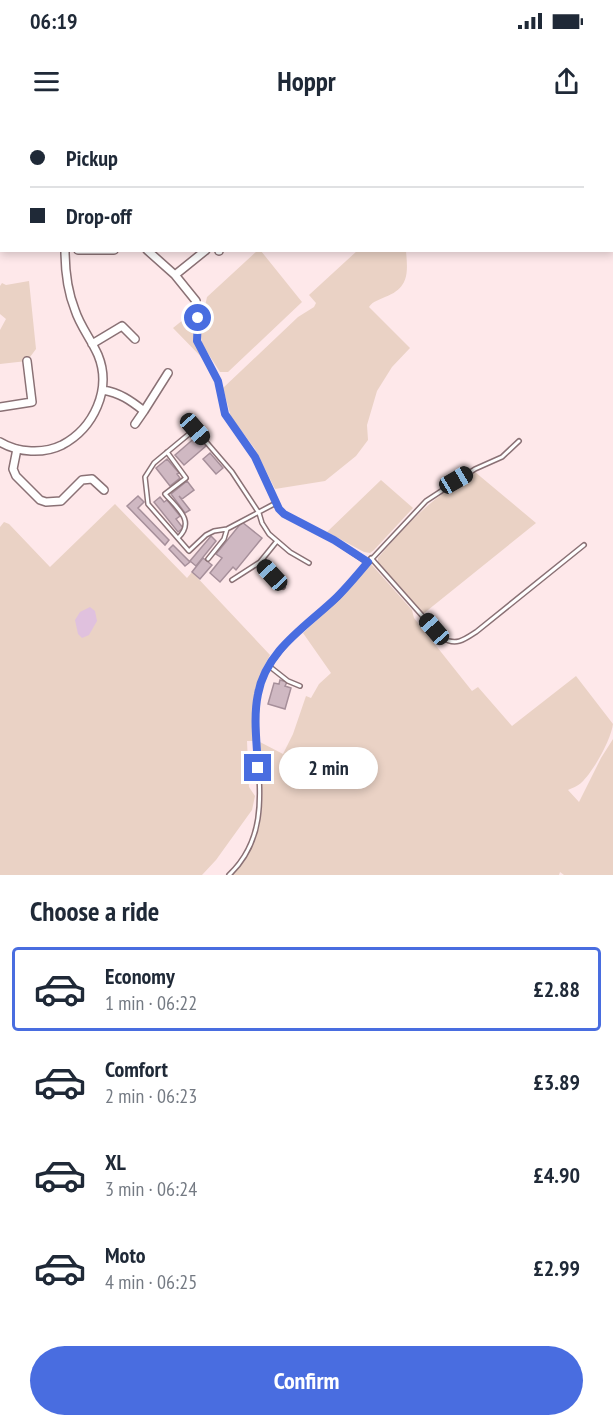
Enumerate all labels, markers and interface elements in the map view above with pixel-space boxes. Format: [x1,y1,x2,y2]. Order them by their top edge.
text: 06:19 [30,7,78,35]
text: Hoppr [277,64,336,98]
icon: menu [30,65,63,98]
icon: share [550,65,583,98]
text: Pickup [66,144,118,172]
text: Drop-off [66,202,132,230]
route start [184,304,211,331]
car [176,410,214,448]
car [436,463,476,497]
car [253,556,291,594]
car [415,610,453,648]
callout: 2 min [279,747,378,789]
route end [244,754,271,781]
text: 2 min [308,755,349,781]
text: Choose a ride [30,894,159,928]
icon: car [33,962,87,1016]
text: Economy [105,962,175,990]
text: £2.88 [533,975,580,1003]
text: 1 min · 06:22 [105,990,197,1016]
icon: car [33,1055,87,1109]
text: Comfort [105,1055,168,1083]
text: £3.89 [533,1068,580,1096]
text: 2 min · 06:23 [105,1083,197,1109]
icon: car [33,1148,87,1202]
text: XL [105,1148,126,1176]
text: £4.90 [533,1161,580,1189]
text: 3 min · 06:24 [105,1176,197,1202]
icon: car [33,1241,87,1295]
text: Moto [105,1241,146,1269]
text: £2.99 [533,1254,580,1282]
text: 4 min · 06:25 [105,1269,197,1295]
button: Confirm [30,1346,583,1415]

